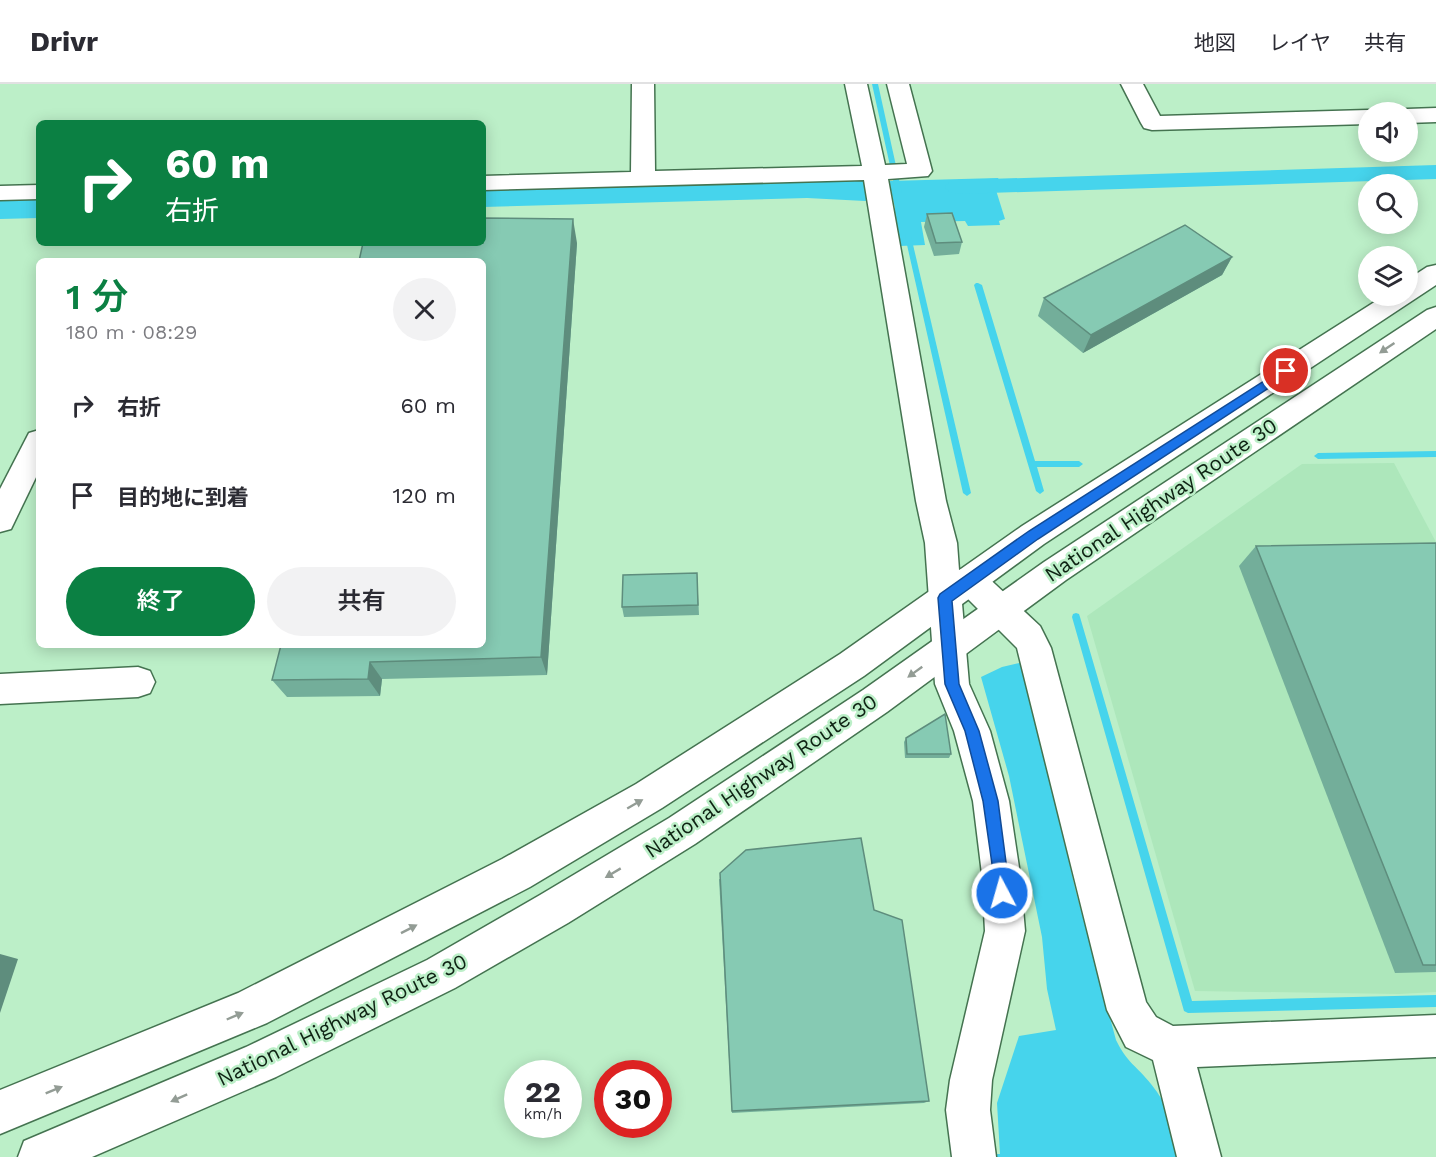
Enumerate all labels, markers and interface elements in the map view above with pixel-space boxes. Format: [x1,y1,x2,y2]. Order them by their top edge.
text: Drivr [30,25,98,58]
text: 地図 [1194,30,1236,55]
text: レイヤ [1269,30,1331,55]
text: 共有 [1364,30,1406,55]
map controls [1358,102,1418,306]
button: sound [1358,102,1418,162]
text: 60 m [165,139,269,188]
icon: right [66,144,144,222]
button: search [1358,174,1418,234]
text: 右折 [165,195,219,227]
button: layers [1358,246,1418,306]
text: 1 分 [66,276,128,318]
button: close [393,278,456,341]
text: 180 m · 08:29 [66,320,197,344]
one-way arrow [1380,342,1396,354]
pin [1260,345,1311,396]
icon: arrive [1269,354,1302,387]
icon: right [66,389,99,422]
text: 60 m [400,393,456,418]
text: 右折 [117,395,161,420]
street label: National Highway Route 30 [1040,412,1282,587]
icon: arrive [66,479,99,512]
text: 120 m [392,483,456,508]
text: 目的地に到着 [117,485,249,510]
button: 終了 [66,567,255,636]
button: 共有 [267,567,456,636]
one-way arrow [908,666,924,678]
street label: National Highway Route 30 [640,688,882,863]
one-way arrow [627,799,643,810]
position arrow [970,861,1034,925]
one-way arrow [605,868,621,879]
one-way arrow [401,924,418,934]
street label: National Highway Route 30 [213,948,471,1091]
one-way arrow [226,1011,244,1021]
speed limit sign: 30 [594,1060,672,1138]
text: 22 [525,1074,561,1109]
one-way arrow [46,1085,64,1095]
one-way arrow [171,1094,188,1103]
text: km/h [524,1105,562,1123]

